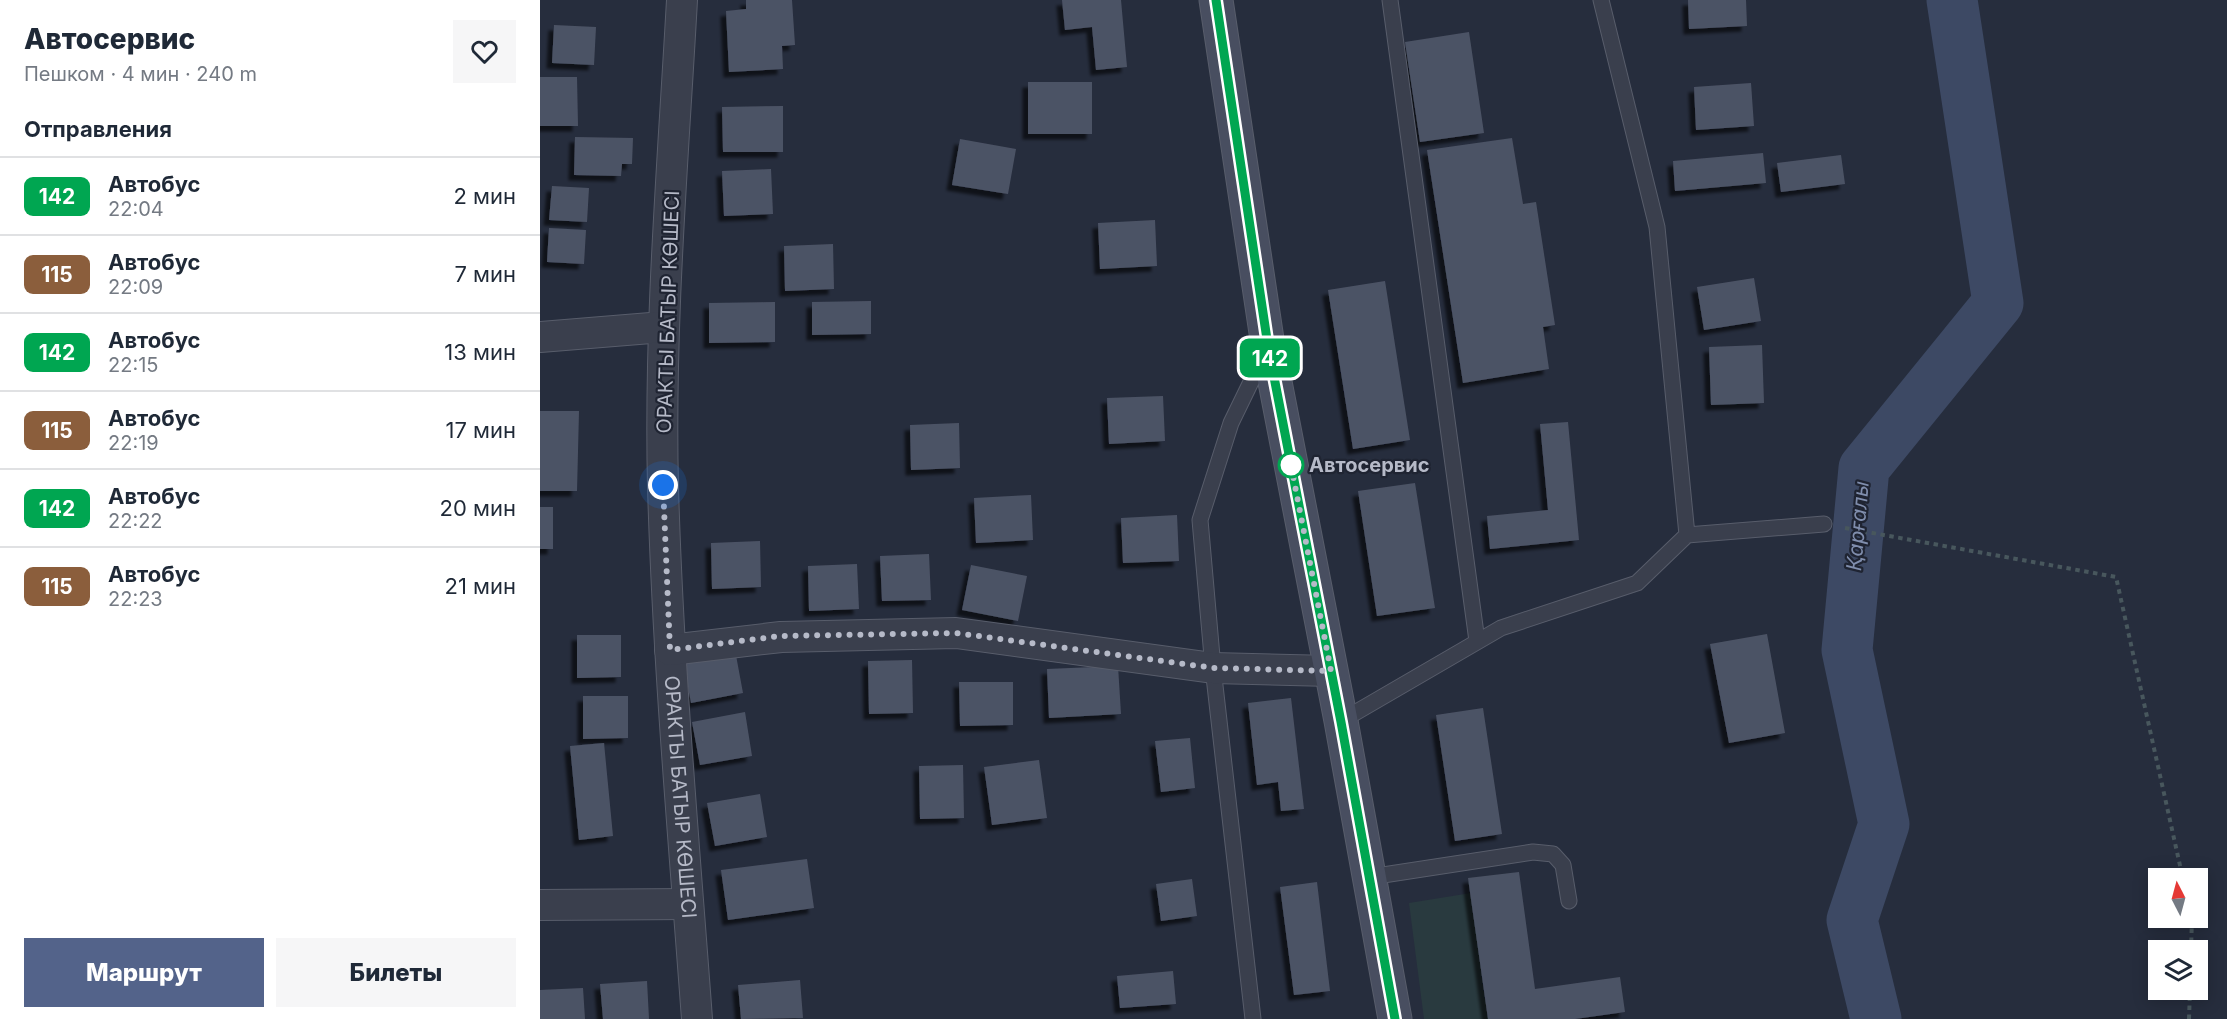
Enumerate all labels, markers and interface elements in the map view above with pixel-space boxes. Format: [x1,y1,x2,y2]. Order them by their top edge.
button: heart [453,20,516,83]
text: Автосервис [24,22,195,56]
text: Пешком · 4 мин · 240 m [24,62,257,86]
text: Отправления [24,116,172,142]
text: Автобус [108,171,201,197]
text: 2 мин [453,183,516,209]
text: 142 [39,184,75,209]
street label: ОРАКТЫ БАТЫР КӨШЕСІ [652,190,684,434]
text: 22:04 [108,197,164,221]
text: Автобус [108,249,201,275]
text: 7 мин [454,261,516,287]
text: 115 [41,262,73,287]
text: 22:09 [108,275,163,299]
text: Автобус [108,327,201,353]
line badge: 142 [1236,338,1305,378]
text: 13 мин [444,339,516,365]
text: 142 [39,340,75,365]
text: 142 [1252,346,1288,371]
text: 22:15 [108,353,158,377]
text: Автобус [108,405,201,431]
text: 17 мин [445,417,516,443]
text: 115 [41,418,73,443]
text: 22:19 [108,431,159,455]
marker: Автосервис [1278,452,1304,478]
place label: Автосервис [1309,453,1430,477]
your location [648,470,678,500]
water label: Қарғалы [1841,480,1874,572]
text: Автобус [108,483,201,509]
text: 20 мин [440,495,516,521]
text: 142 [39,496,75,521]
text: 22:22 [108,509,163,533]
text: Автобус [108,561,201,587]
text: 21 мин [444,573,516,599]
text: 115 [41,574,73,599]
text: 22:23 [108,587,163,611]
street label: ОРАКТЫ БАТЫР КӨШЕСІ [660,675,701,919]
north arrow [2148,868,2208,928]
map controls [2148,868,2208,1000]
button: Маршрут [24,938,264,1007]
button: Билеты [276,938,516,1007]
button: layers [2148,940,2208,1000]

